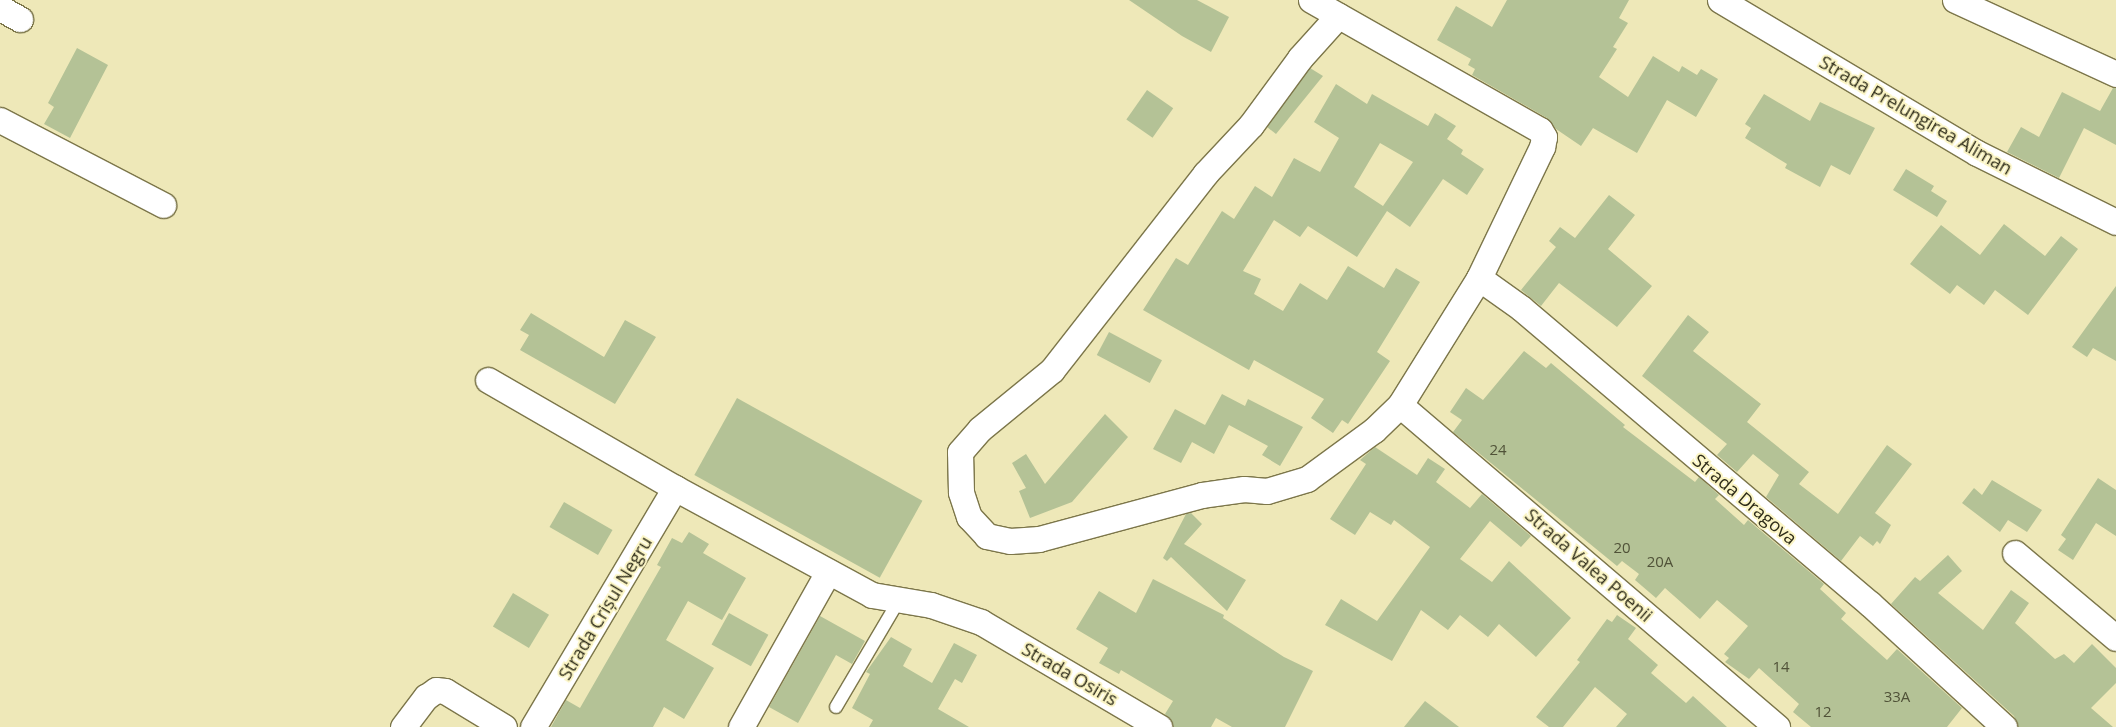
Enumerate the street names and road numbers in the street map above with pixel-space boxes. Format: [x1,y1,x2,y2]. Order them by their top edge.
street label: Strada Prelungirea Aliman [1816,51,2016,179]
street label: Strada Dragova [1689,449,1801,549]
street label: Strada Valea Poenii [1521,504,1657,626]
street label: Strada Crișul Negru [554,532,656,684]
street label: Strada Osiris [1018,638,1122,710]

